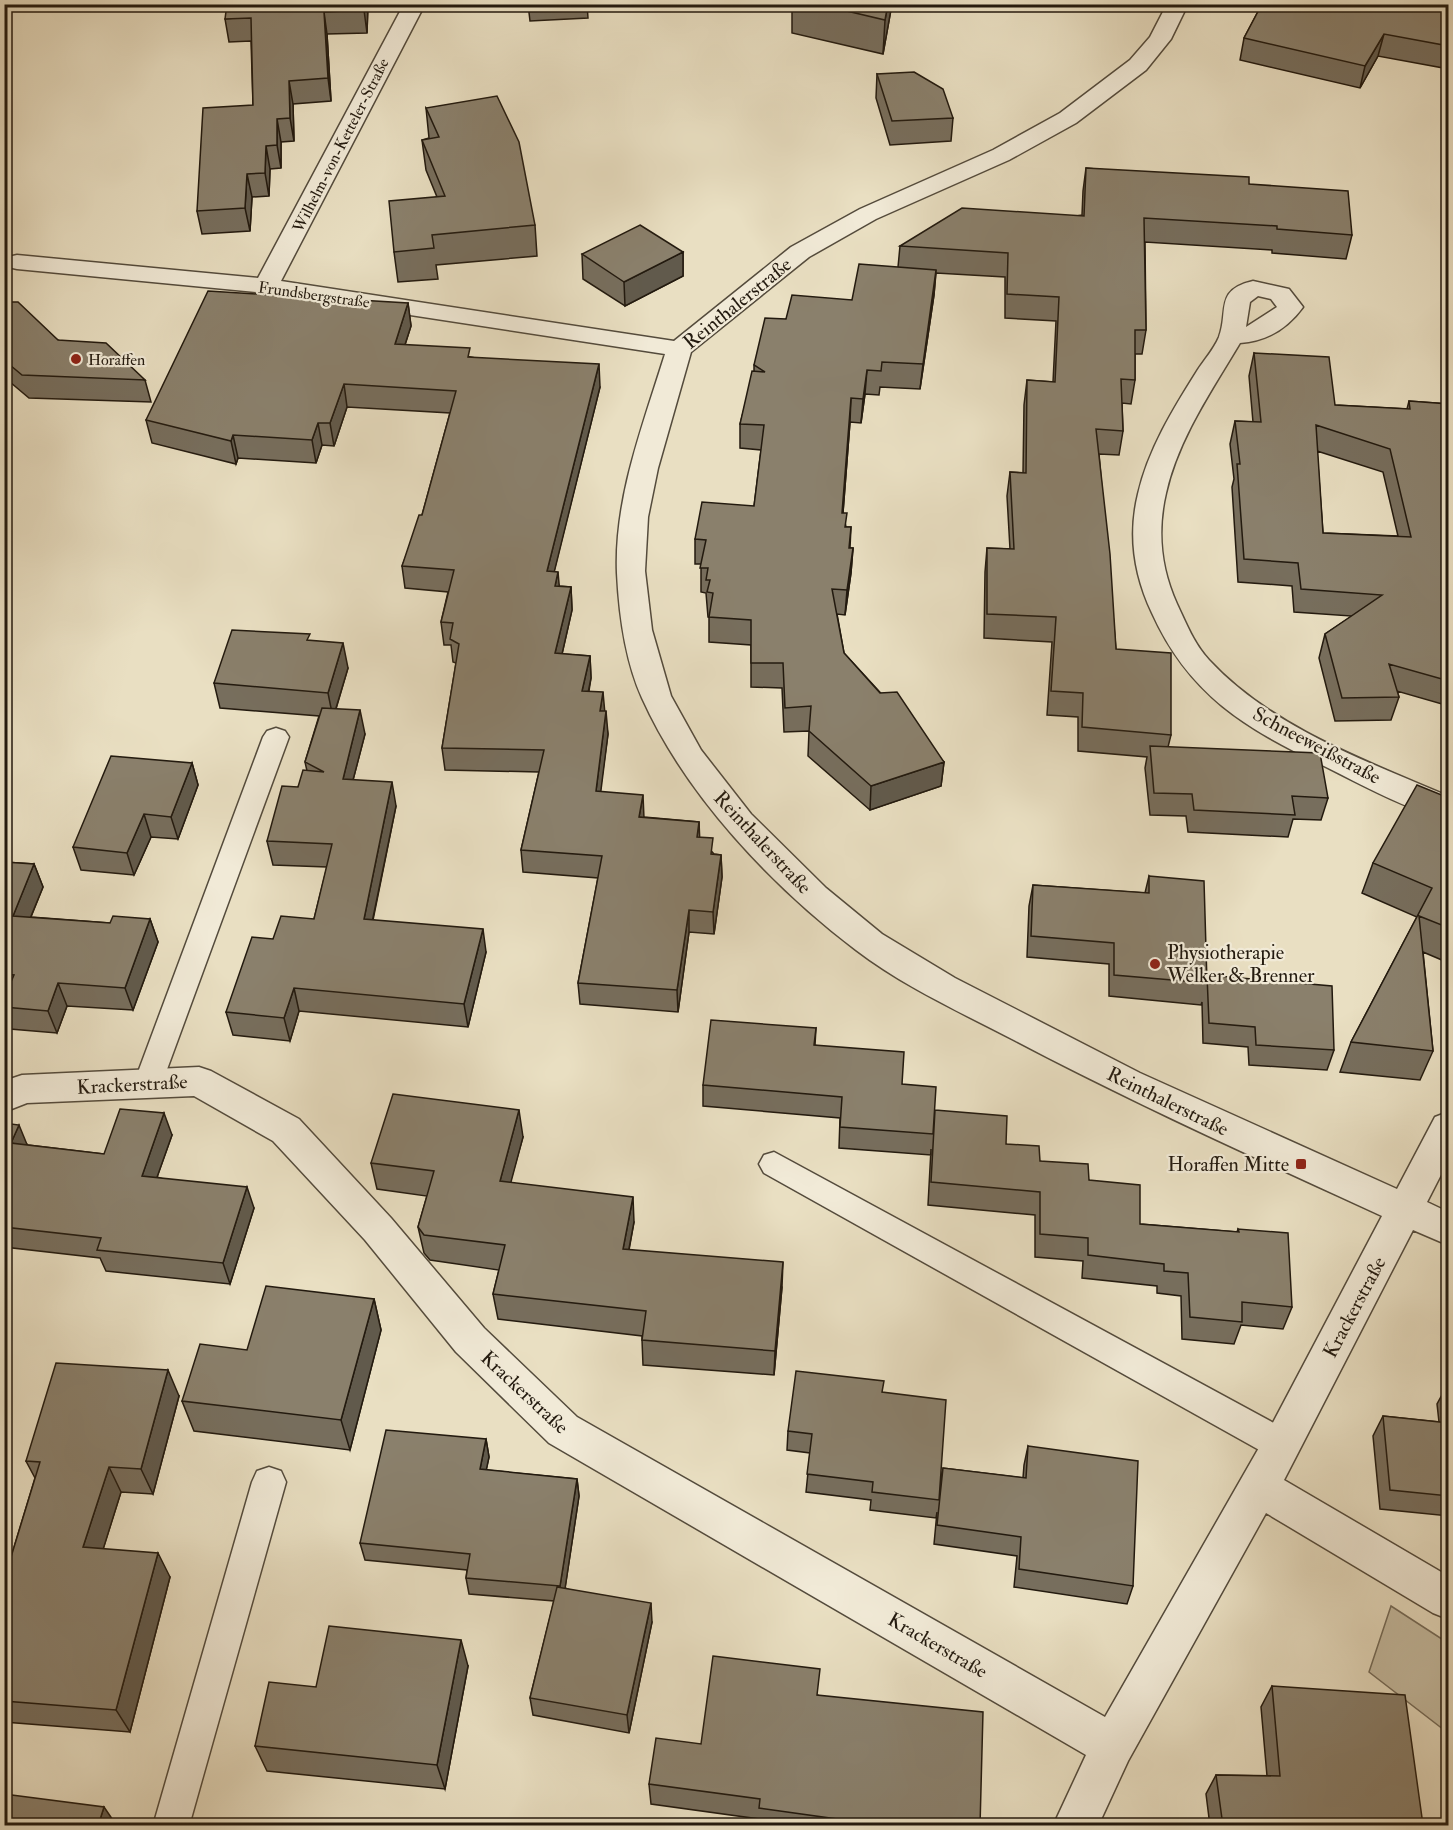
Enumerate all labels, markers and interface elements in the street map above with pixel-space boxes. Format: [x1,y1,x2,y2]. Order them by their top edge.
street label: Wilhelm-von-Ketteler-Straße [288,55,394,237]
street label: Reinthalerstraße [678,252,797,355]
street label: Frundsbergstraße [257,277,371,313]
place label: Horaffen [88,350,145,370]
marker: Horaffen [69,352,83,366]
street label: Schneeweißstraße [1248,701,1385,790]
street label: Reinthalerstraße [708,785,817,899]
place label: Physiotherapie Welker & Brenner [1166,940,1315,988]
marker: Physiotherapie Welker & Brenner [1148,957,1162,971]
street label: Reinthalerstraße [1103,1061,1233,1142]
street label: Krackerstraße [76,1069,188,1100]
place label: Horaffen Mitte [1167,1152,1289,1177]
marker: Horaffen Mitte [1294,1157,1308,1171]
street label: Krackerstraße [1317,1252,1392,1362]
street label: Krackerstraße [476,1345,574,1439]
street label: Krackerstraße [883,1607,992,1684]

